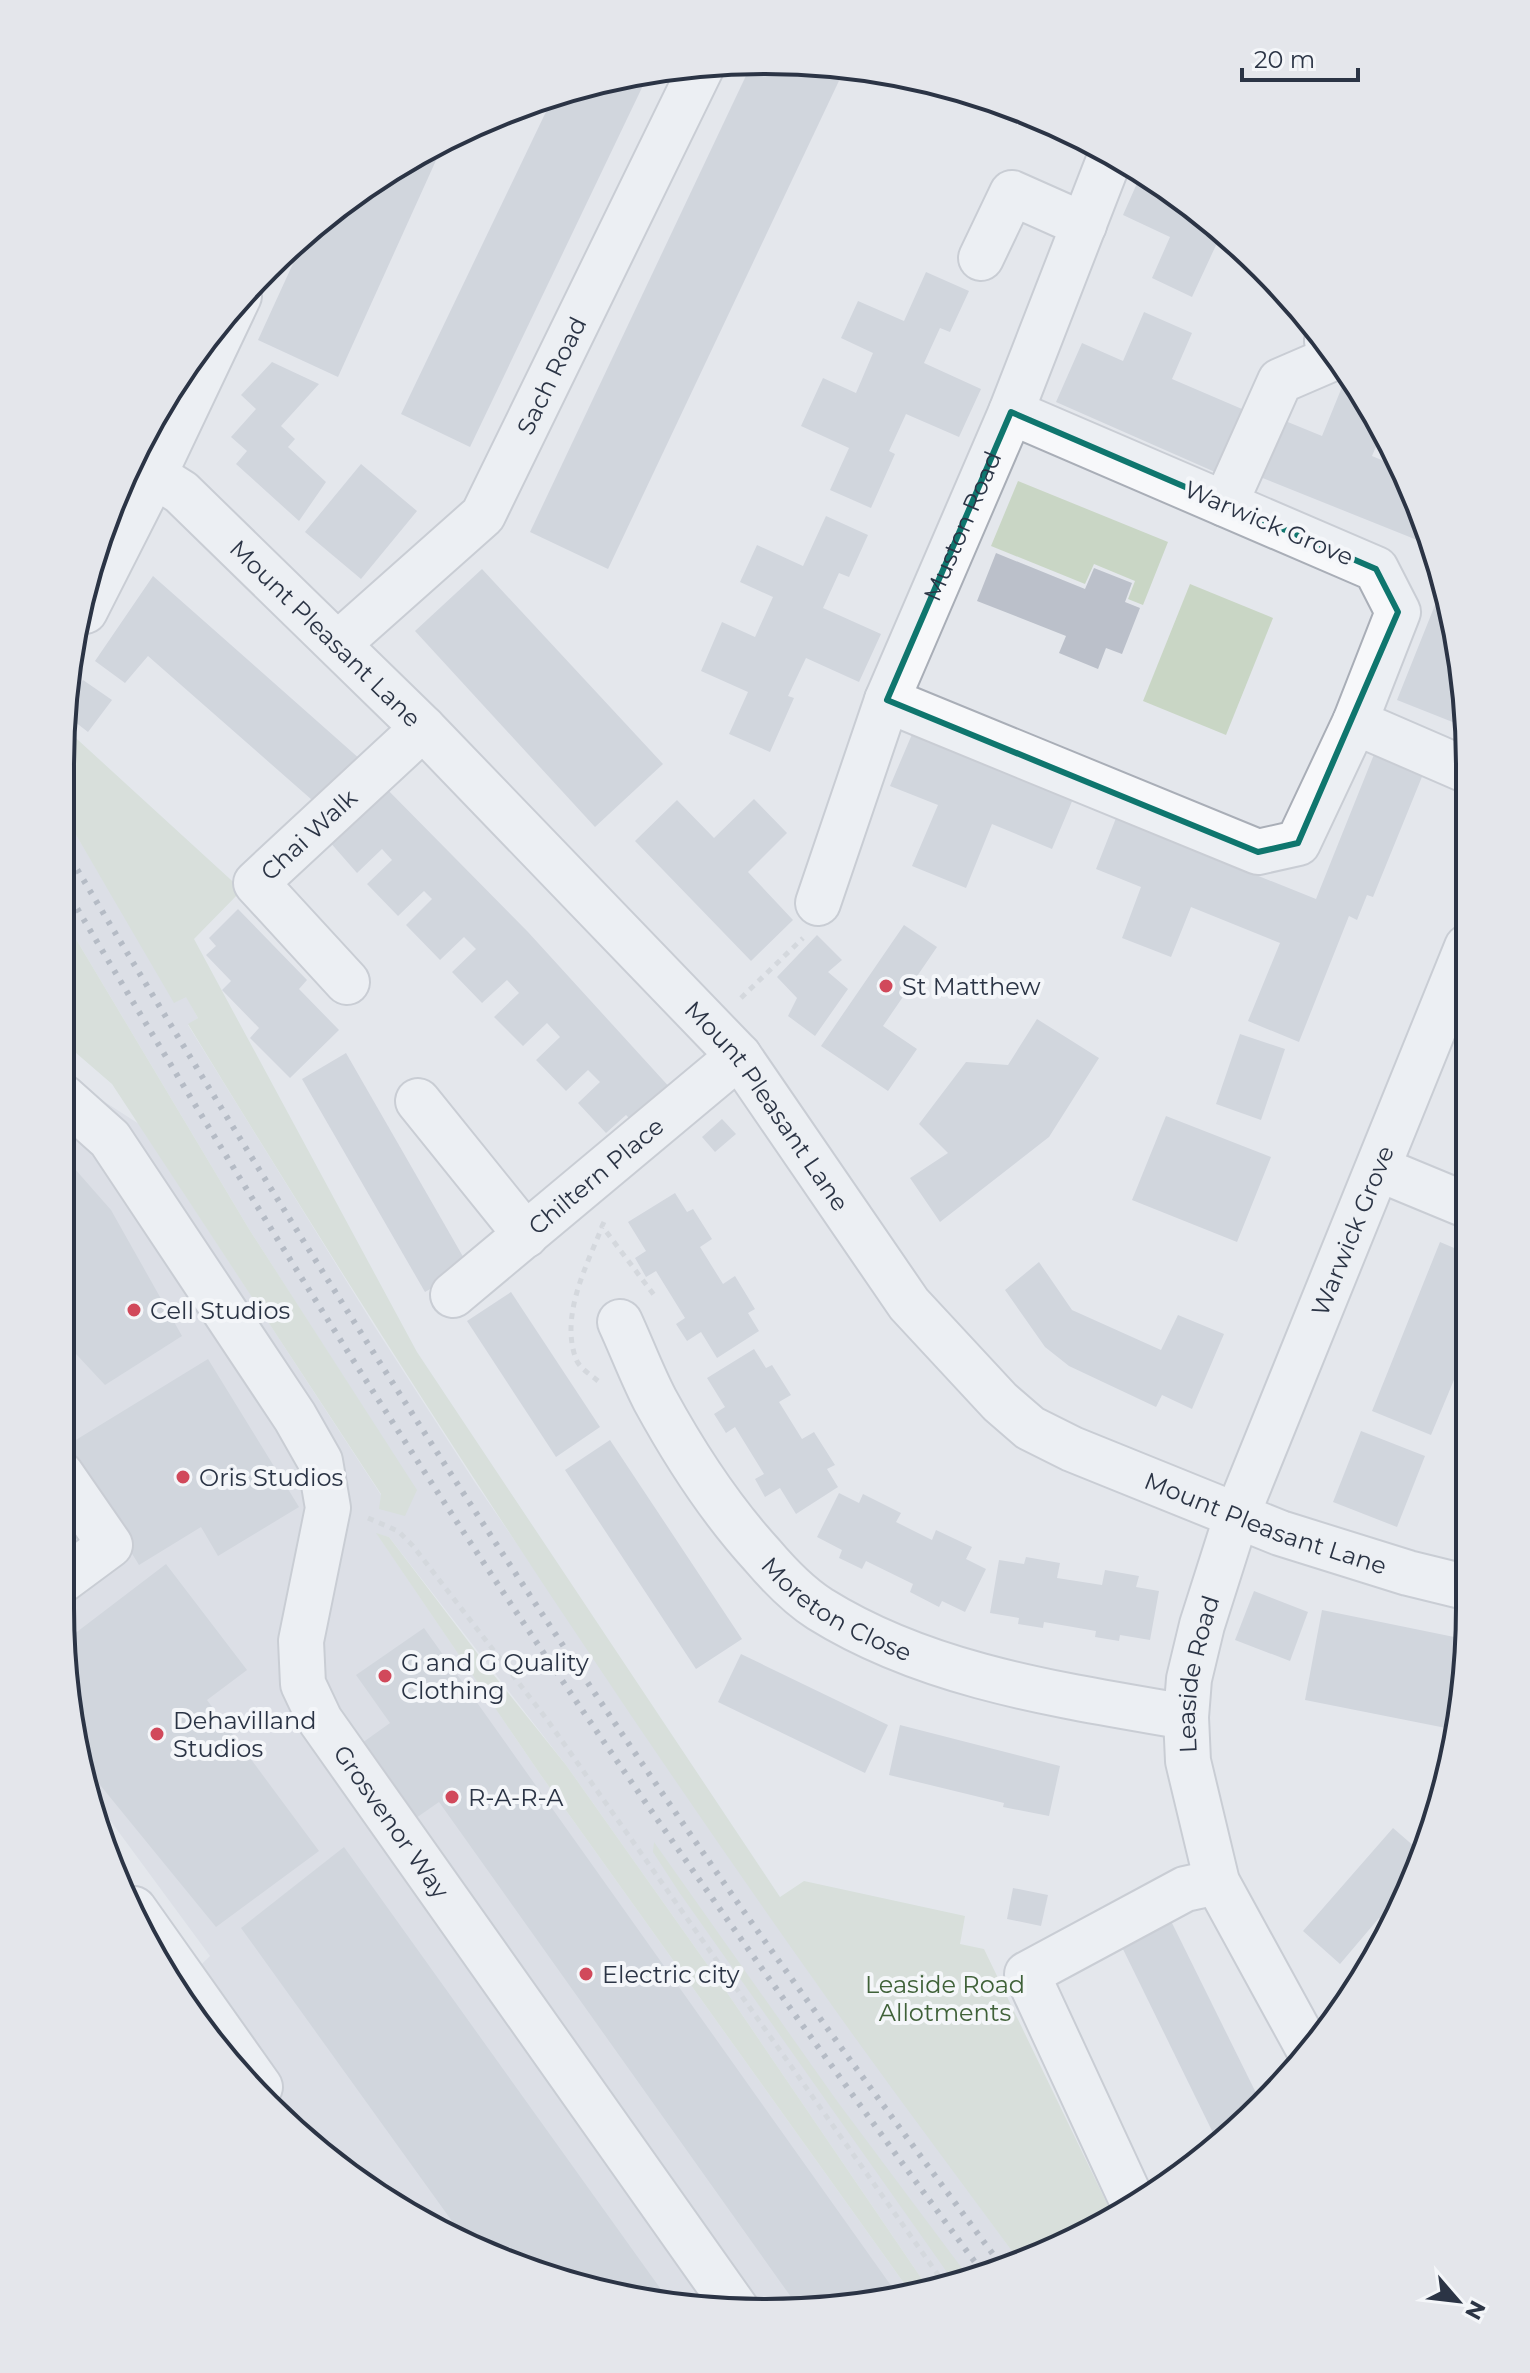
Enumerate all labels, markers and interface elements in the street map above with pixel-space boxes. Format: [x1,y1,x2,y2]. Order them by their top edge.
scale bar [1242,32,1358,82]
text: 20 m [1254,45,1315,74]
street label: Sach Road [510,312,592,439]
street label: Muston Road [917,446,1007,605]
street label: Warwick Grove [1180,474,1358,572]
street label: Mount Pleasant Lane [224,533,427,733]
street label: Chai Walk [254,782,363,886]
place label: St Matthew [902,972,1041,1001]
marker: St Matthew [877,977,895,995]
street label: Mount Pleasant Lane [679,995,855,1216]
street label: Chiltern Place [522,1111,669,1241]
street label: Warwick Grove [1305,1141,1400,1320]
place label: Cell Studios [150,1296,290,1325]
marker: Cell Studios [125,1301,143,1319]
place label: Oris Studios [199,1463,343,1492]
street label: Mount Pleasant Lane [1140,1465,1390,1580]
marker: Oris Studios [174,1468,192,1486]
street label: Moreton Close [756,1551,916,1667]
street label: Leaside Road [1171,1592,1225,1754]
place label: G and G Quality Clothing [401,1648,589,1705]
marker: G and G Quality Clothing [376,1667,394,1685]
place label: Dehavilland Studios [173,1706,317,1763]
marker: Dehavilland Studios [148,1725,166,1743]
street label: Grosvenor Way [328,1739,456,1904]
place label: R-A-R-A [468,1783,564,1812]
marker: R-A-R-A [443,1788,461,1806]
place label: Electric city [602,1960,740,1989]
marker: Electric city [577,1965,595,1983]
park label: Leaside Road Allotments [865,1970,1025,2027]
north arrow [1418,2261,1498,2341]
text: N [1459,2296,1491,2324]

